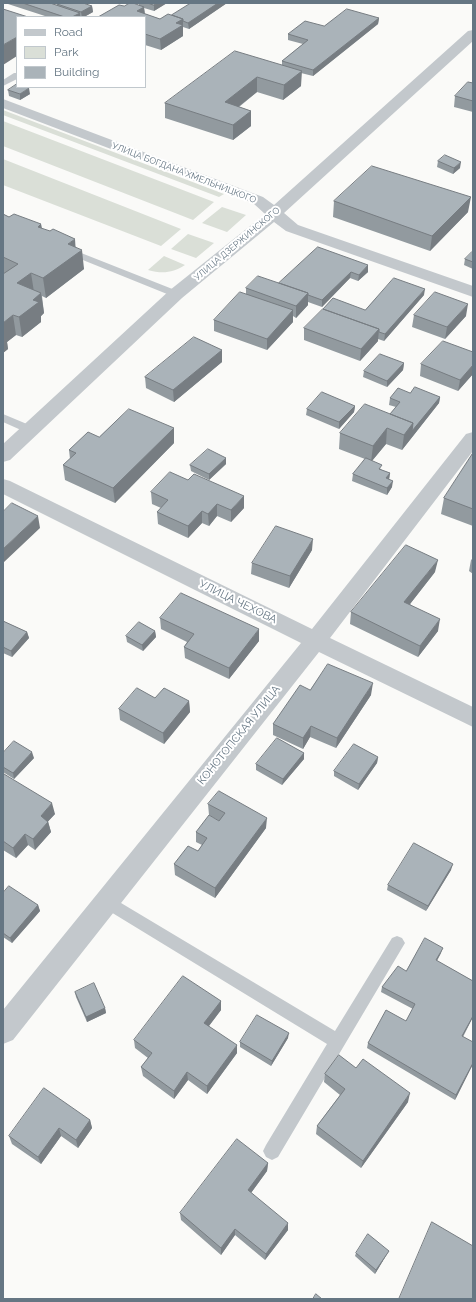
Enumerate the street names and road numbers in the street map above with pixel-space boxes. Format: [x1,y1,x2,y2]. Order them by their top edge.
street label: УЛИЦА БОГДАНА ХМЕЛЬНИЦКОГО [110,140,258,206]
street label: УЛИЦА ДЗЕРЖИНСКОГО [192,205,282,283]
street label: УЛИЦА ЧЕХОВА [197,577,279,627]
street label: КОНОТОПСКАЯ УЛИЦА [195,683,283,787]

